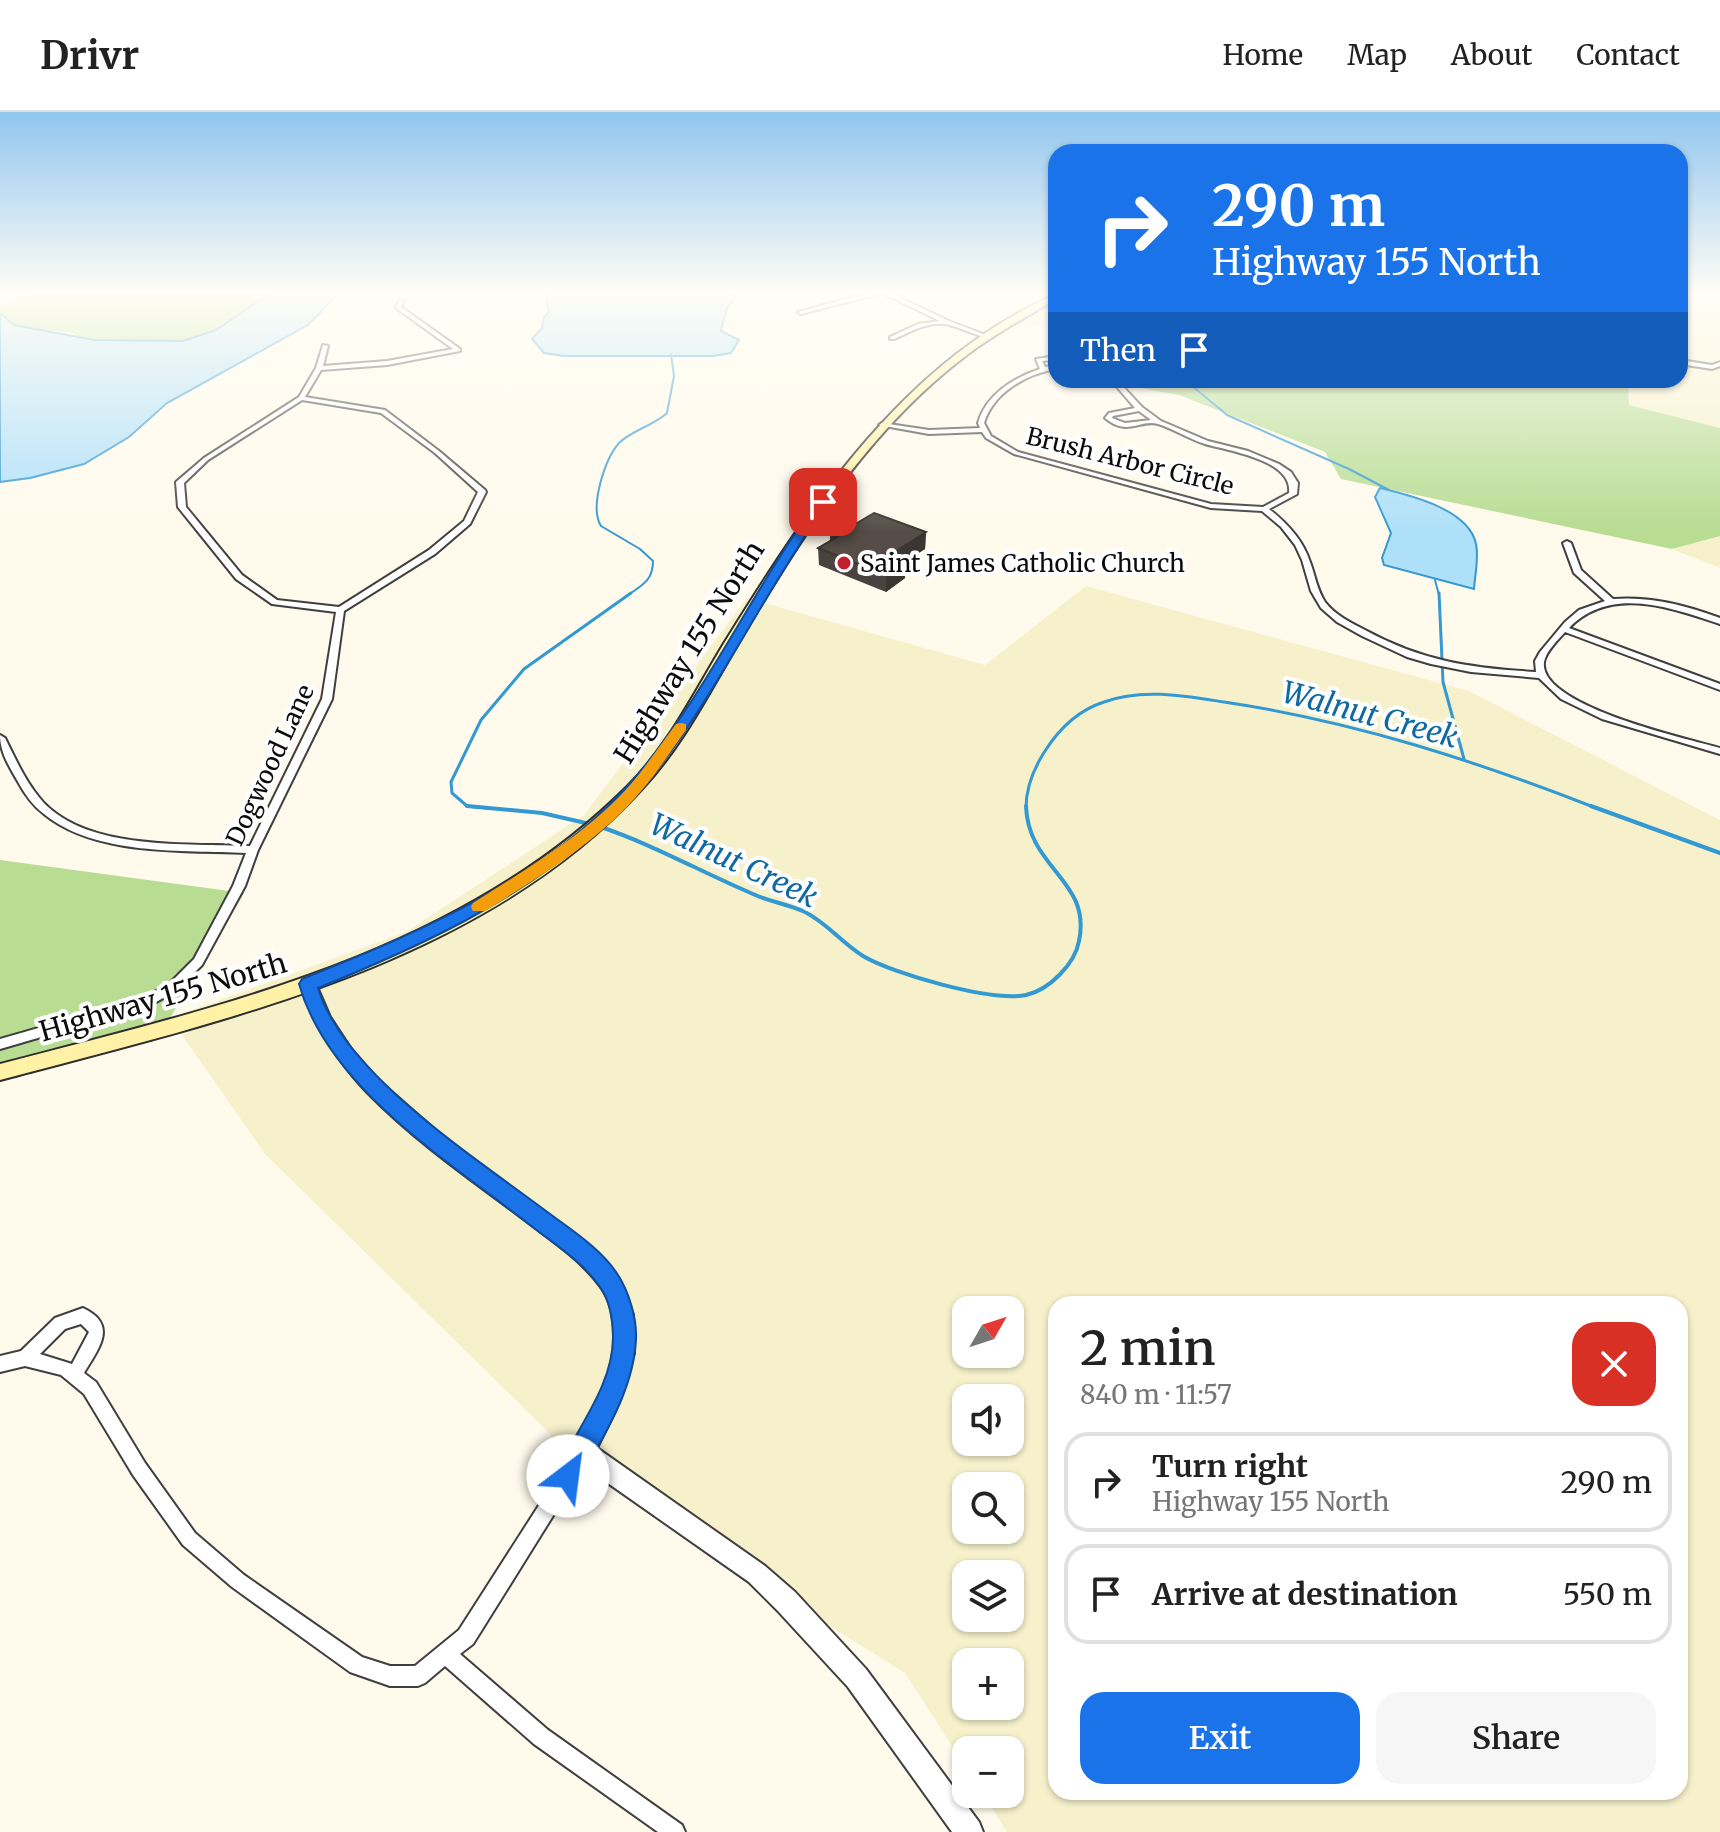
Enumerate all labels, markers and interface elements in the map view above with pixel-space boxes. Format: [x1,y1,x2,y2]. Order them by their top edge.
text: Drivr [40,32,139,79]
text: Home [1222,37,1303,73]
text: Map [1347,37,1407,73]
text: About [1451,37,1532,73]
text: Contact [1576,37,1680,73]
text: 290 m [1212,171,1385,241]
icon: right [1080,176,1184,280]
text: Highway 155 North [1212,240,1541,285]
icon: arrive [1172,328,1216,372]
text: Then [1080,331,1156,369]
street label: Brush Arbor Circle [1023,420,1237,502]
pin [789,468,857,536]
icon: arrive [801,480,845,524]
street label: Highway 155 North [606,534,772,770]
place label: Saint James Catholic Church [860,548,1185,579]
marker: Saint James Catholic Church [835,554,853,572]
water label: Walnut Creek [1278,672,1463,756]
street label: Dogwood Lane [219,679,321,851]
water label: Walnut Creek [644,805,824,916]
street label: Highway 155 North [35,944,291,1050]
north arrow [952,1296,1024,1368]
map controls [952,1296,1024,1808]
text: 2 min [1080,1318,1216,1378]
button: close [1572,1322,1656,1406]
text: 840 m · 11:57 [1080,1378,1232,1411]
button: sound [952,1384,1024,1456]
position arrow [526,1434,610,1518]
text: Turn right [1152,1447,1308,1485]
icon: right [1084,1460,1128,1504]
text: 290 m [1561,1463,1652,1501]
button: search [952,1472,1024,1544]
text: Highway 155 North [1152,1485,1390,1518]
button: layers [952,1560,1024,1632]
icon: arrive [1084,1572,1128,1616]
text: Arrive at destination [1152,1575,1458,1613]
text: 550 m [1563,1575,1652,1613]
button: + [952,1648,1024,1720]
button: Exit [1080,1692,1360,1784]
button: Share [1376,1692,1656,1784]
button: − [952,1736,1024,1808]

